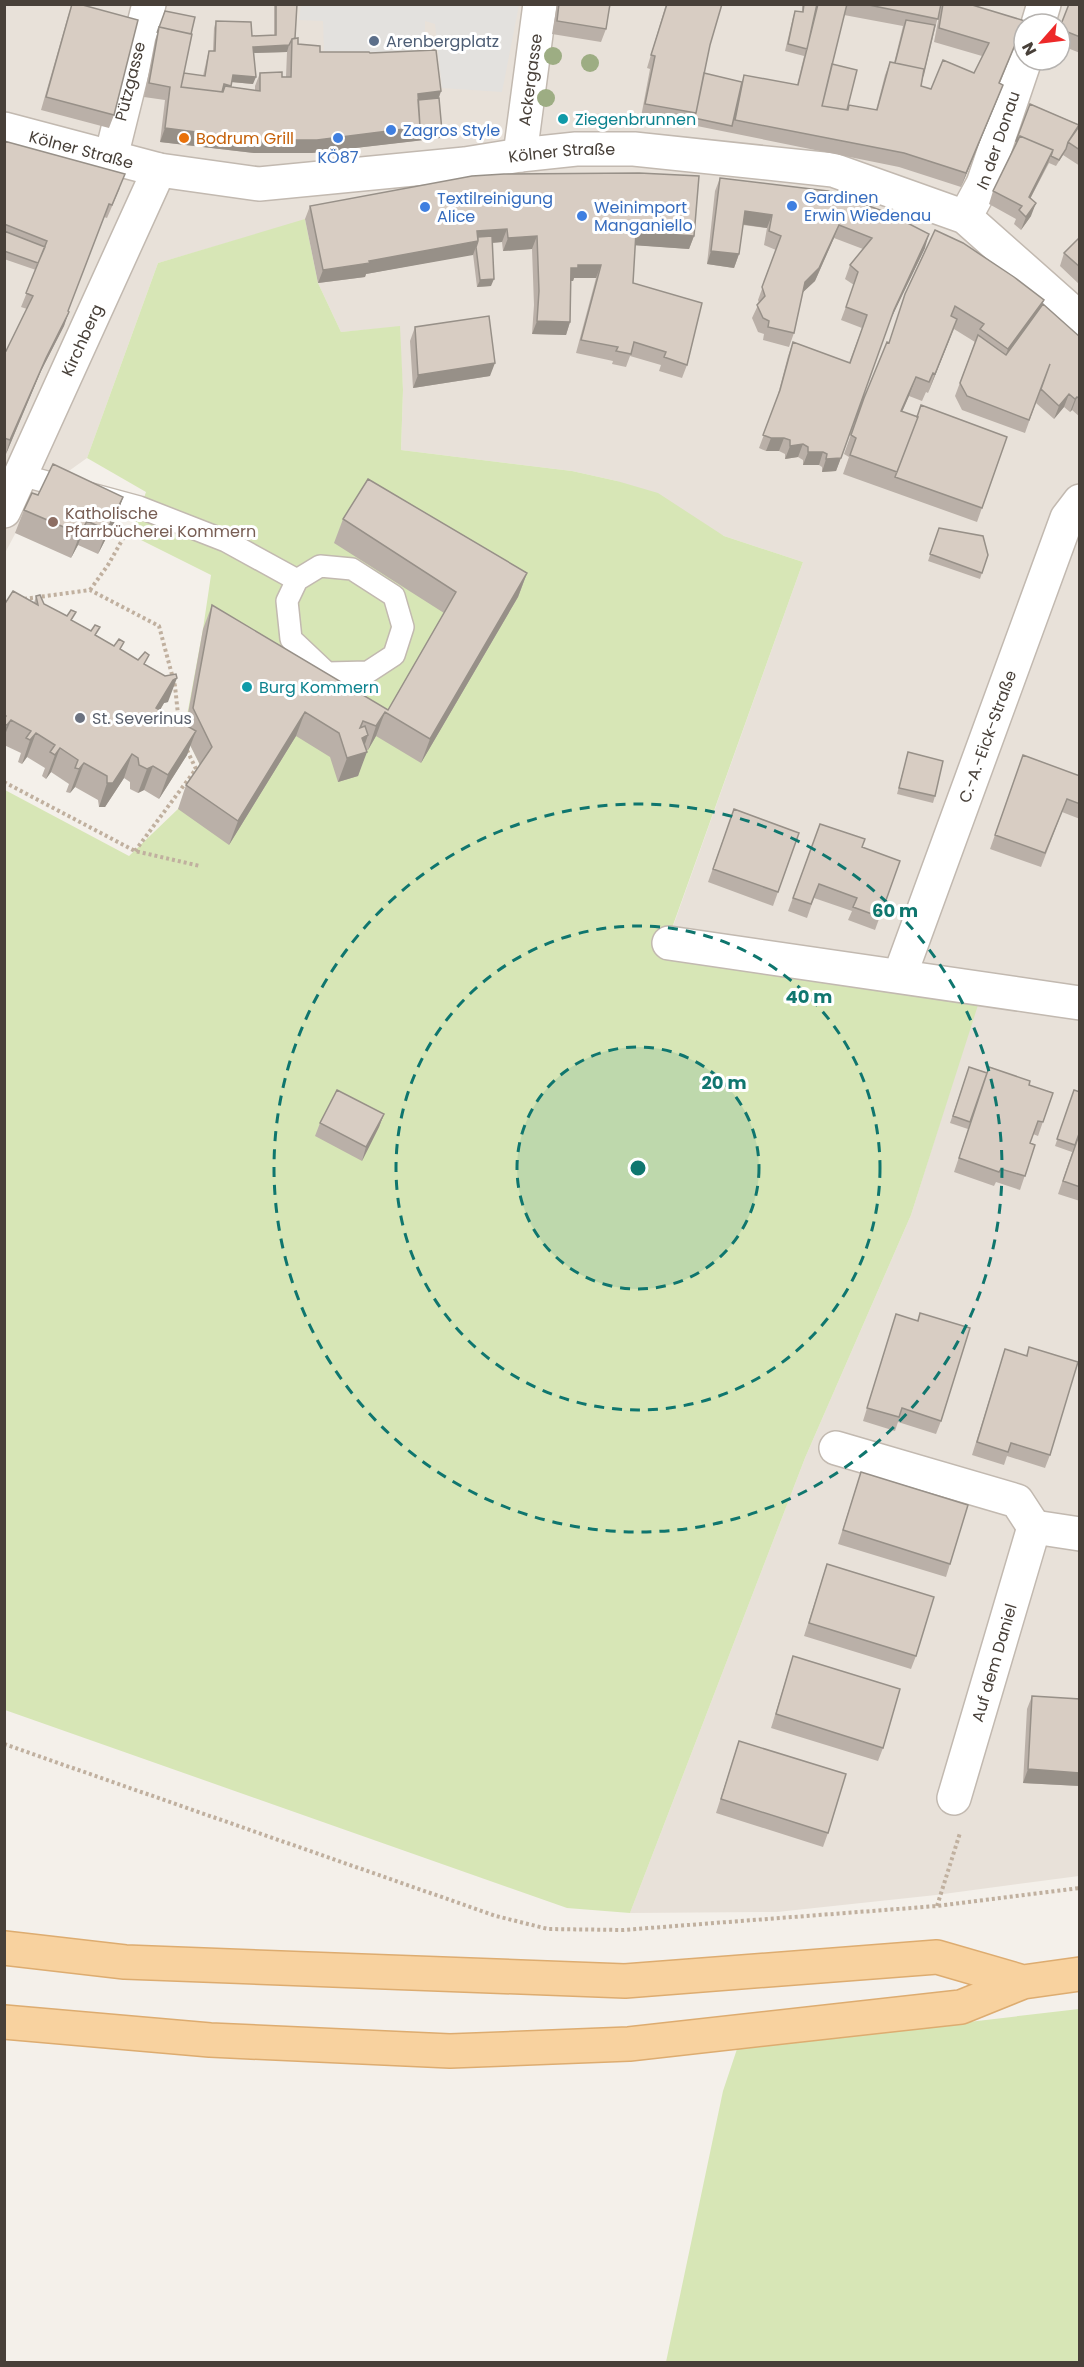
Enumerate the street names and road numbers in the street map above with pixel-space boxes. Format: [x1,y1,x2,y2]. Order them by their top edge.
street label: Ackergasse [512,32,547,127]
street label: Pützgasse [109,39,151,123]
street label: In der Donau [971,88,1025,194]
street label: Kölner Straße [27,125,136,174]
street label: Kölner Straße [507,137,615,168]
street label: Kirchberg [55,300,108,380]
street label: C.-A.-Eick-Straße [952,667,1022,806]
street label: Auf dem Daniel [966,1601,1022,1725]

